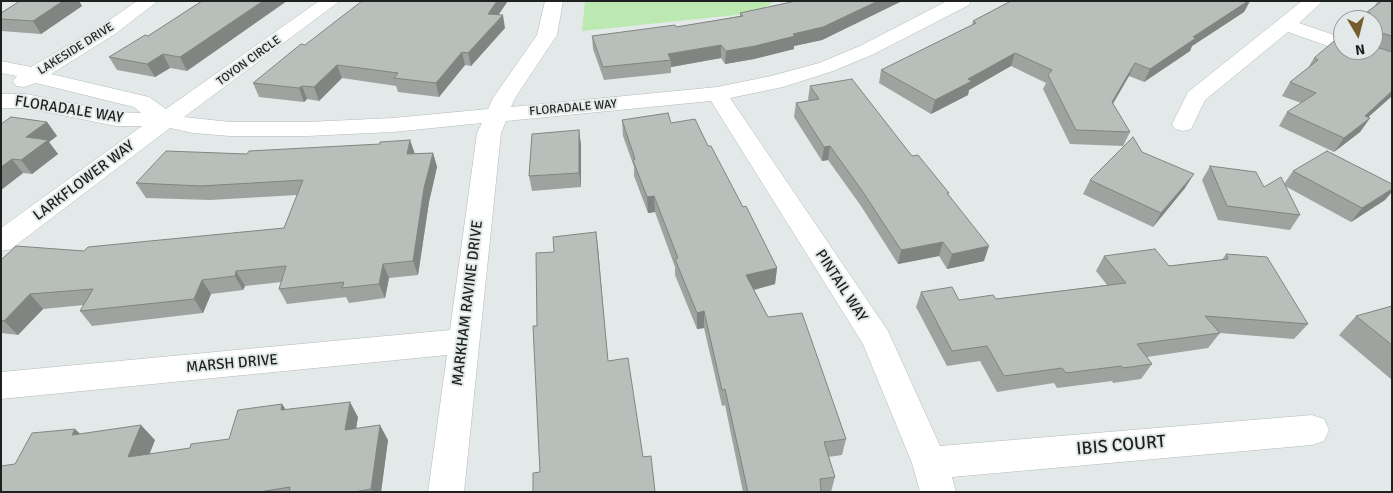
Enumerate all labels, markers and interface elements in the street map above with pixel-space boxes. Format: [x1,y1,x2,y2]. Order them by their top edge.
north arrow [1333,10,1383,60]
street label: LAKESIDE DRIVE [35,20,117,78]
street label: TOYON CIRCLE [214,33,284,89]
text: N [1354,40,1366,58]
street label: FLORADALE WAY [13,93,125,127]
street label: FLORADALE WAY [529,97,617,119]
street label: LARKFLOWER WAY [30,137,138,225]
street label: MARKHAM RAVINE DRIVE [449,219,487,387]
street label: PINTAIL WAY [811,247,871,325]
street label: MARSH DRIVE [185,351,279,377]
street label: IBIS COURT [1075,431,1167,461]

